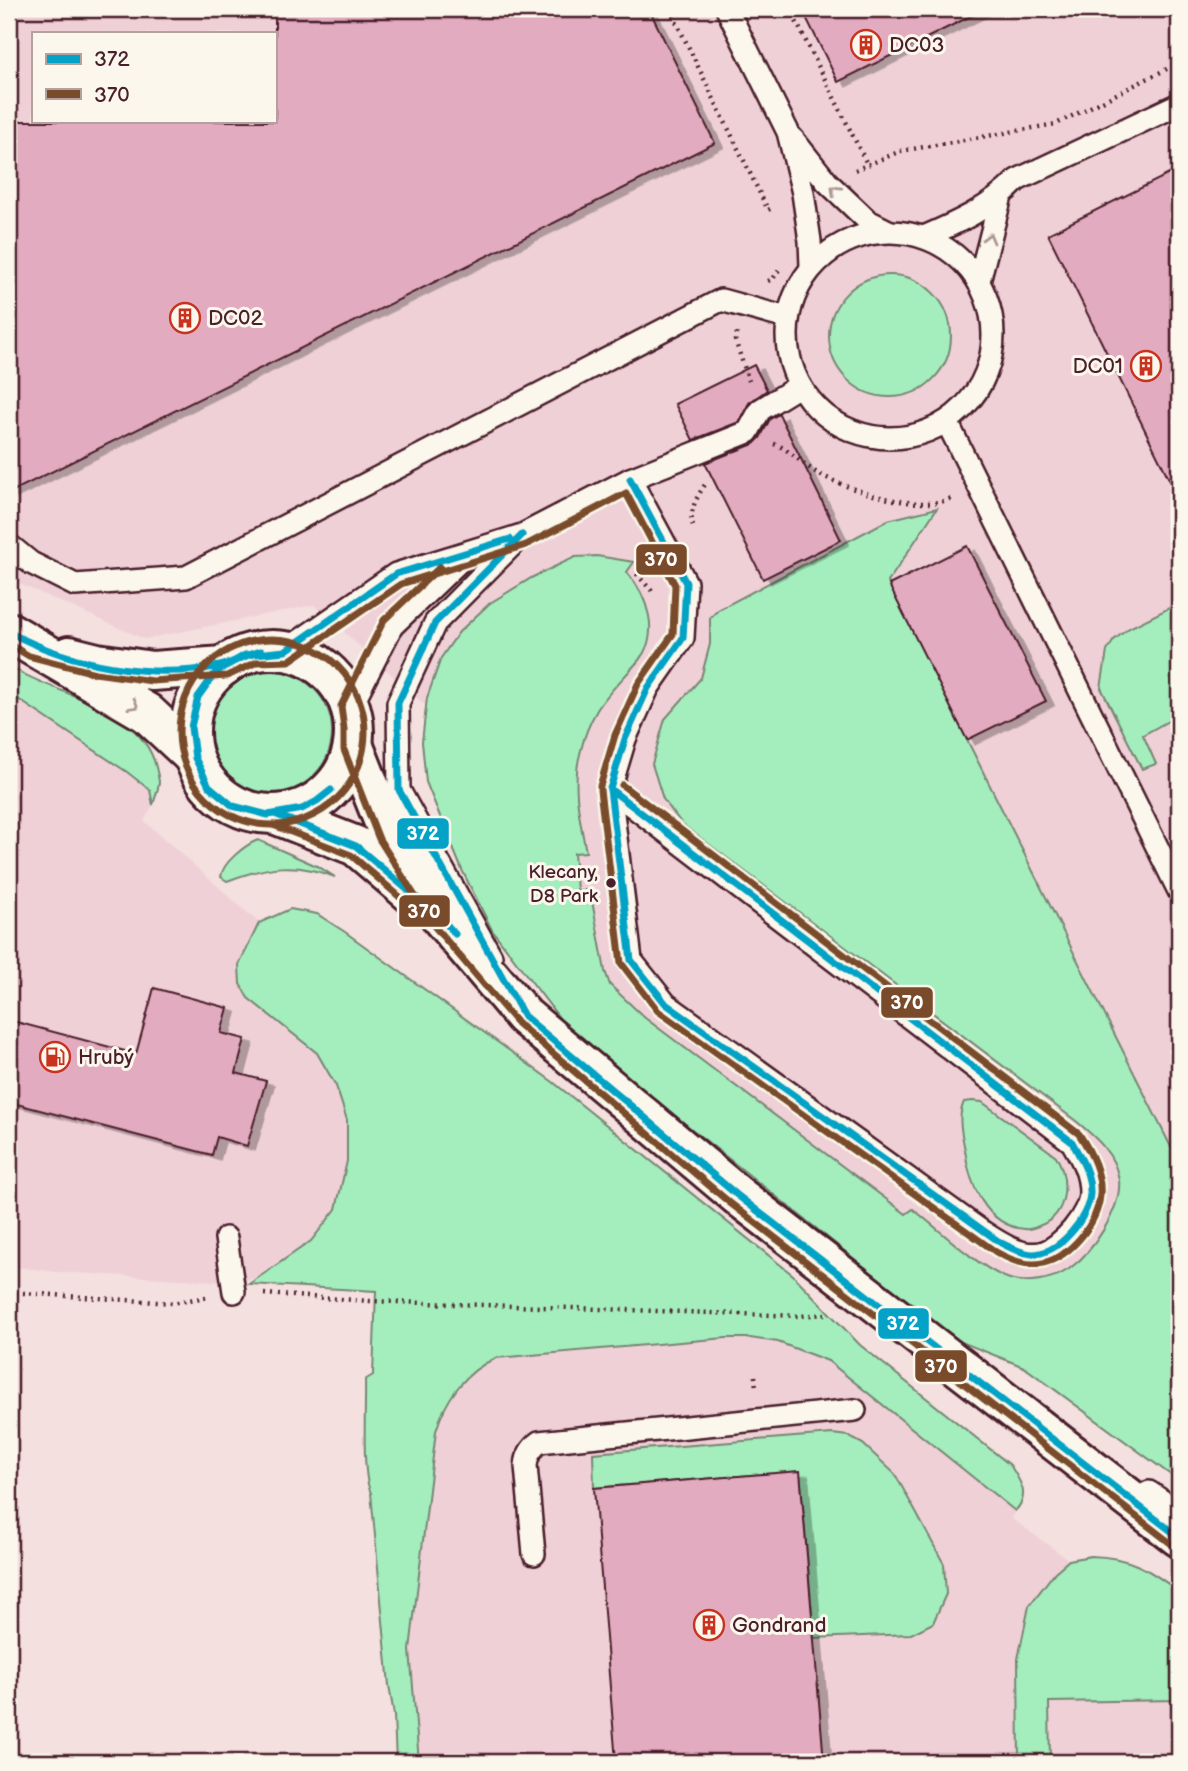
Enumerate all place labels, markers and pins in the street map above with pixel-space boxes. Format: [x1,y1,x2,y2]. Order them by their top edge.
building icon: DC03 [849,28,883,62]
place label: DC03 [889,33,944,58]
building icon: DC02 [168,301,202,335]
place label: DC02 [208,306,263,331]
building icon: DC01 [1129,349,1163,383]
place label: DC01 [1072,354,1123,379]
place label: Klecany, D8 Park [528,861,599,908]
marker: Klecany, D8 Park [604,876,618,890]
fuel station icon: Hrubý [38,1040,72,1074]
place label: Hrubý [78,1045,134,1070]
building icon: Gondrand [692,1608,726,1642]
place label: Gondrand [732,1613,826,1638]

